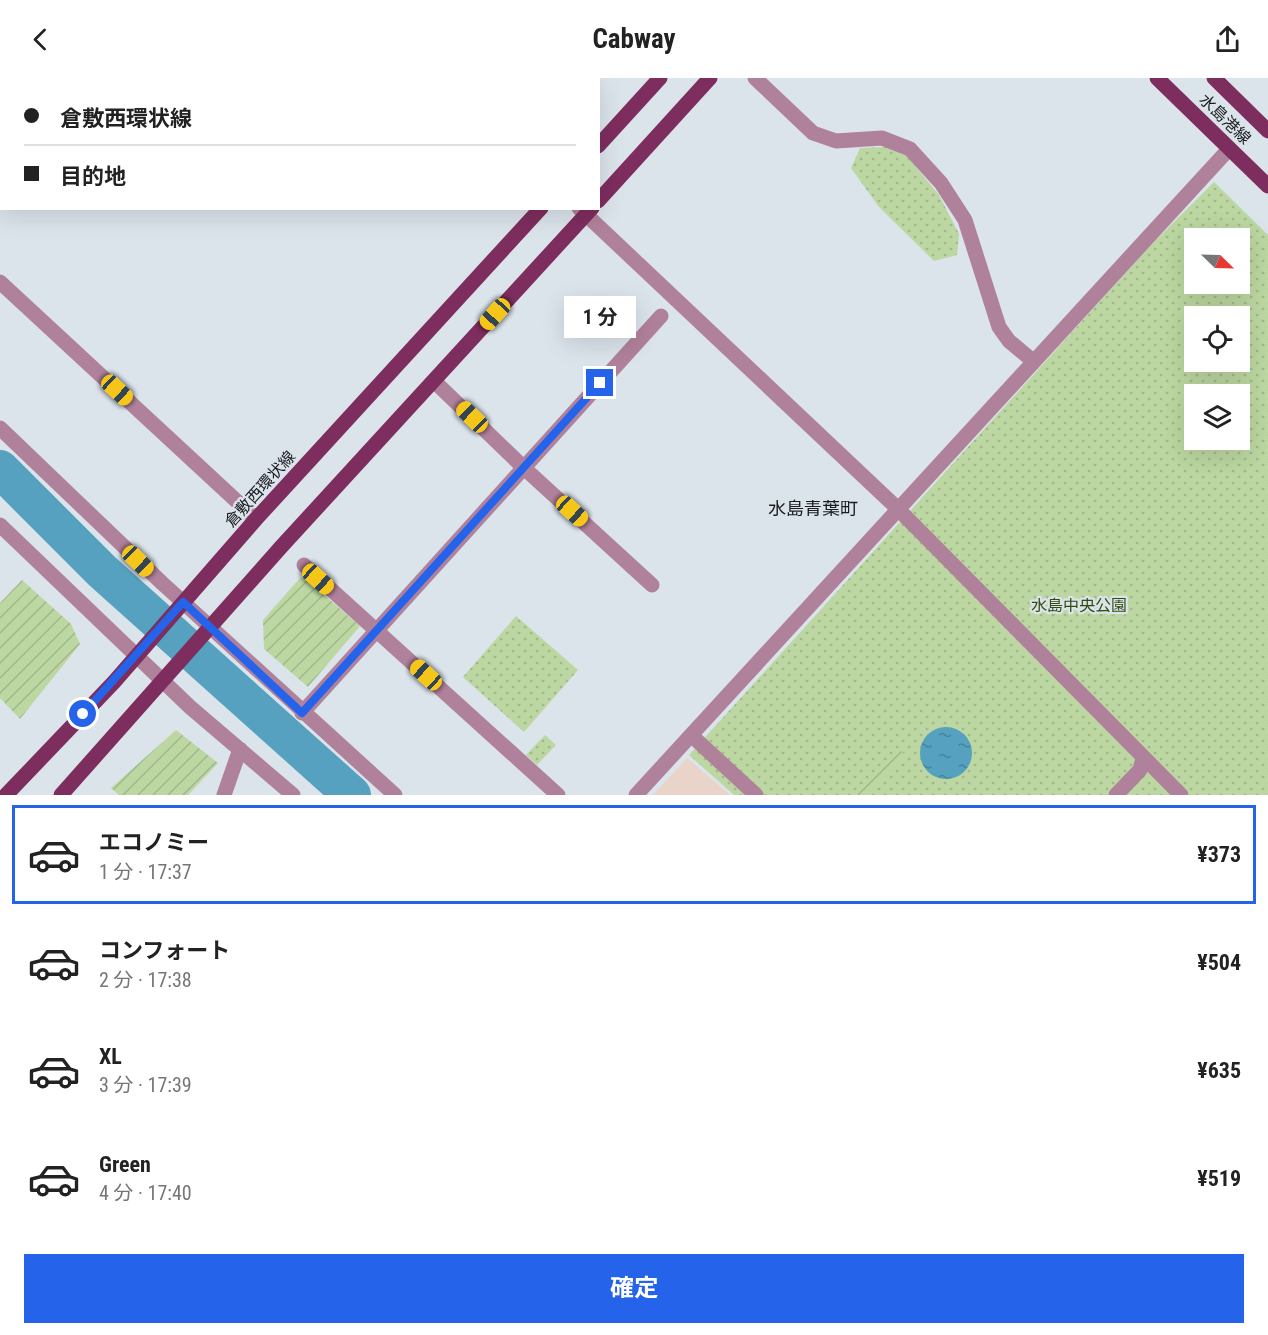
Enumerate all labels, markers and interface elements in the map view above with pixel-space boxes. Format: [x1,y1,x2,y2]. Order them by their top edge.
icon: back [24,23,57,56]
text: Cabway [592,23,676,55]
icon: share [1211,23,1244,56]
street label: 水島港線 [1195,90,1255,148]
text: 倉敷西環状線 [60,106,192,131]
text: 目的地 [60,164,126,189]
north arrow [1184,228,1250,294]
map controls [1184,228,1250,450]
car [476,295,514,333]
callout: 1 分 [564,296,636,338]
text: 1 分 [583,305,617,329]
button: locate [1184,306,1250,372]
route end [586,369,613,396]
car [98,371,136,409]
button: layers [1184,384,1250,450]
car [453,398,491,436]
street label: 倉敷西環状線 [221,447,299,531]
car [553,492,591,530]
district label: 水島青葉町 [768,498,858,519]
car [119,542,157,580]
car [299,560,337,598]
park label: 水島中央公園 [1031,596,1127,615]
car [407,656,445,694]
route start [69,700,96,727]
icon: car [27,828,81,882]
text: エコノミー [99,830,209,855]
text: ¥373 [1197,842,1241,867]
text: 1 分 · 17:37 [99,860,192,884]
icon: car [27,936,81,990]
text: コンフォート [99,938,230,963]
text: ¥504 [1197,950,1241,975]
text: 2 分 · 17:38 [99,968,192,992]
icon: car [27,1044,81,1098]
text: XL [99,1044,122,1069]
text: ¥635 [1197,1058,1241,1083]
text: 3 分 · 17:39 [99,1073,192,1097]
icon: car [27,1152,81,1206]
text: Green [99,1152,151,1177]
text: ¥519 [1197,1166,1241,1191]
text: 4 分 · 17:40 [99,1181,192,1205]
button: 確定 [24,1254,1244,1323]

